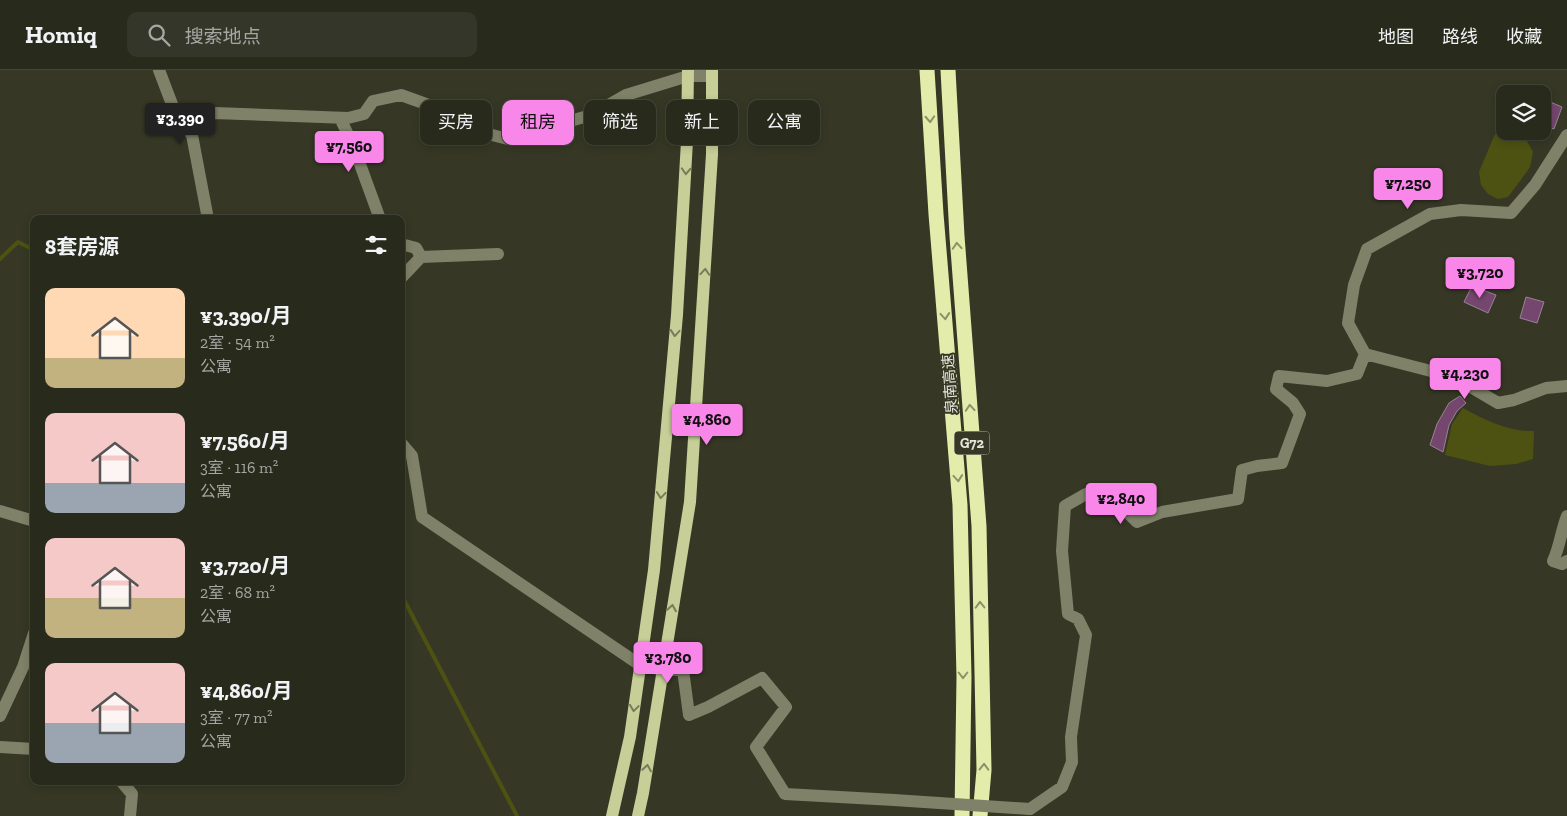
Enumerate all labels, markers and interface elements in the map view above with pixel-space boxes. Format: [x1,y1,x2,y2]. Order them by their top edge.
search box [127,12,477,57]
text: Homiq [25,20,97,49]
icon: search [145,21,173,49]
text: 搜索地点 [185,25,261,48]
text: 地图 [1378,26,1414,48]
text: 路线 [1442,26,1478,48]
text: 收藏 [1506,26,1542,48]
map controls [1496,85,1551,140]
button: layers [1496,85,1551,140]
chip: 买房 [420,100,492,145]
chip: 租房 [502,100,574,145]
chip: 筛选 [584,100,656,145]
chip: 新上 [666,100,738,145]
chip: 公寓 [748,100,820,145]
pin: ¥3,390 [139,102,221,145]
text: ¥3,390 [156,109,204,128]
one-way arrow [925,115,936,123]
pin: ¥7,560 [308,131,390,173]
text: ¥7,560 [326,137,372,156]
one-way arrow [680,167,691,175]
pin: ¥7,250 [1367,168,1449,210]
text: ¥7,250 [1385,174,1431,193]
icon: filters [362,231,390,259]
text: 8套房源 [45,234,119,259]
one-way arrow [952,242,963,250]
pin: ¥3,720 [1439,256,1521,299]
text: ¥3,720 [1457,263,1503,282]
one-way arrow [699,268,710,276]
text: ¥3,390/月 [200,303,292,328]
icon: home [85,308,145,368]
one-way arrow [939,312,950,320]
one-way arrow [670,330,681,338]
text: 2室 · 54 m² [200,333,275,352]
street label: 泉南高速 [939,353,961,415]
text: 公寓 [200,357,232,376]
pin: ¥4,230 [1424,358,1506,400]
text: ¥4,230 [1441,364,1489,383]
pin: ¥4,860 [666,404,748,446]
one-way arrow [964,404,975,412]
text: ¥4,860 [683,410,731,429]
text: ¥7,560/月 [200,428,290,453]
road number: G72 [954,432,990,454]
icon: home [85,433,145,493]
text: 3室 · 116 m² [200,458,278,477]
one-way arrow [952,474,963,482]
text: 公寓 [200,482,232,501]
pin: ¥2,840 [1080,482,1162,525]
text: ¥2,840 [1097,489,1145,508]
one-way arrow [656,492,667,500]
text: ¥3,720/月 [200,553,290,578]
icon: home [85,558,145,618]
text: 2室 · 68 m² [200,583,275,602]
one-way arrow [975,601,986,609]
one-way arrow [667,603,677,612]
text: 公寓 [200,607,232,626]
pin: ¥3,780 [627,642,709,684]
text: ¥3,780 [645,648,691,667]
one-way arrow [958,672,968,679]
text: ¥4,860/月 [200,678,292,703]
icon: home [85,683,145,743]
one-way arrow [629,705,640,713]
text: 3室 · 77 m² [200,708,273,727]
text: 公寓 [200,732,232,751]
one-way arrow [978,763,989,771]
one-way arrow [642,764,652,773]

